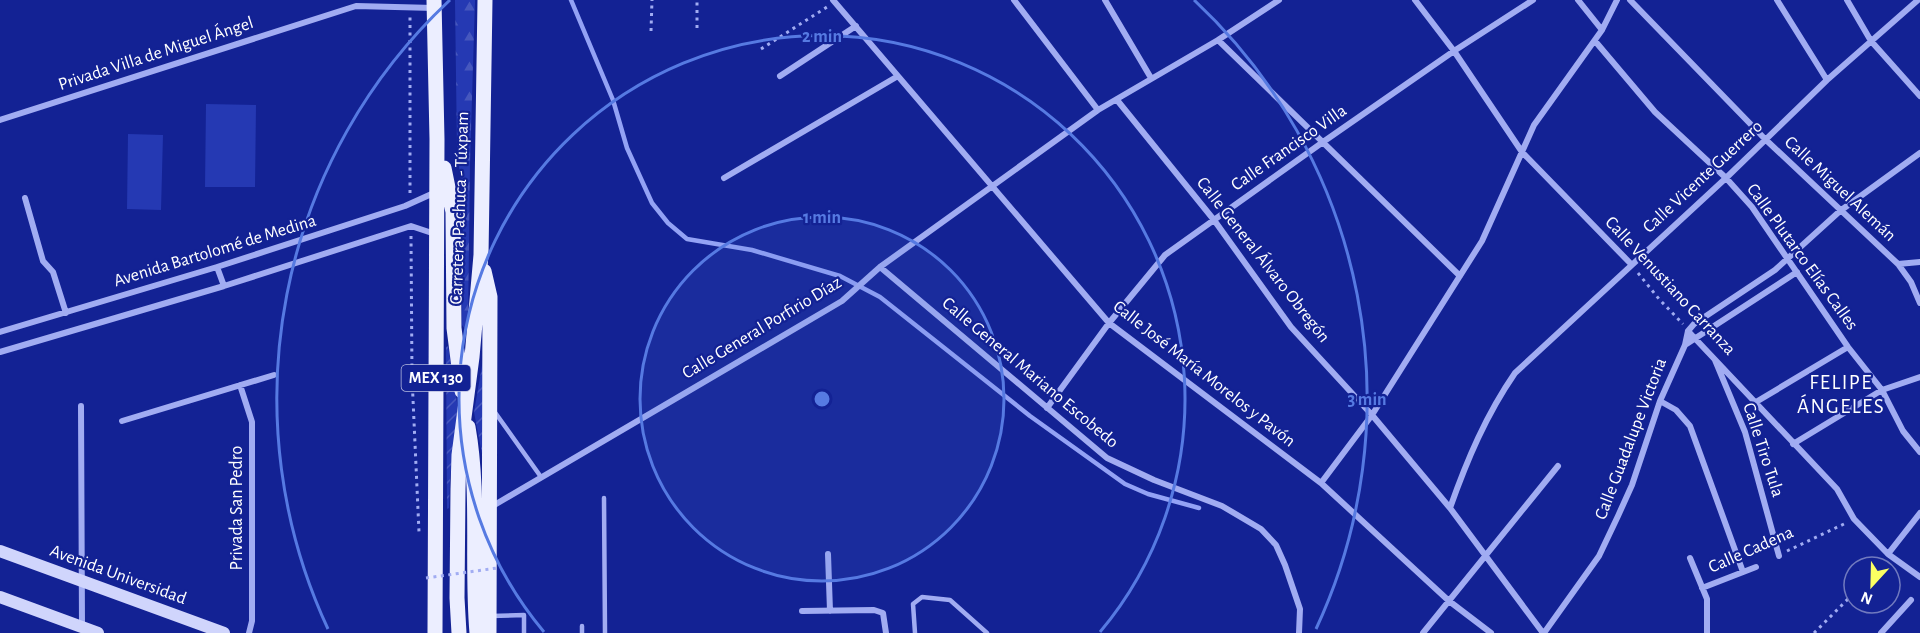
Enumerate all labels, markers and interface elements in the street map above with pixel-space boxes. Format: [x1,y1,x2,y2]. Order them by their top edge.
street label: Privada Villa de Miguel Ángel [55,11,256,94]
text: 2 min [802,28,842,46]
street label: Calle Francisco Villa [1228,101,1350,195]
street label: Carretera Pachuca - Túxpam [448,111,472,305]
street label: Calle Vicente Guerrero [1640,117,1766,237]
street label: Calle Miguel Alemán [1781,133,1899,245]
street label: Calle General Álvaro Obregón [1193,172,1335,346]
street label: Calle Plutarco Elías Calles [1743,180,1861,334]
text: 1 min [803,209,841,227]
street label: Avenida Bartolomé de Medina [112,212,318,290]
street label: Calle Venustiano Carranza [1601,213,1739,359]
street label: Calle General Porfirio Díaz [679,273,845,383]
street label: Calle General Mariano Escobedo [938,294,1122,452]
street label: Calle José María Morelos y Pavón [1109,297,1299,451]
street label: Calle Guadalupe Victoria [1592,356,1670,522]
road number: MEX 130 [402,365,470,391]
district label: FELIPE ÁNGELES [1797,372,1885,417]
centre of rings [812,389,832,409]
text: 3 min [1347,391,1387,409]
street label: Calle Tiro Tula [1739,401,1787,499]
street label: Privada San Pedro [228,445,246,570]
street label: Calle Cadena [1706,523,1796,577]
street label: Avenida Universidad [47,542,189,608]
north arrow [1842,555,1902,615]
text: N [1859,588,1875,607]

